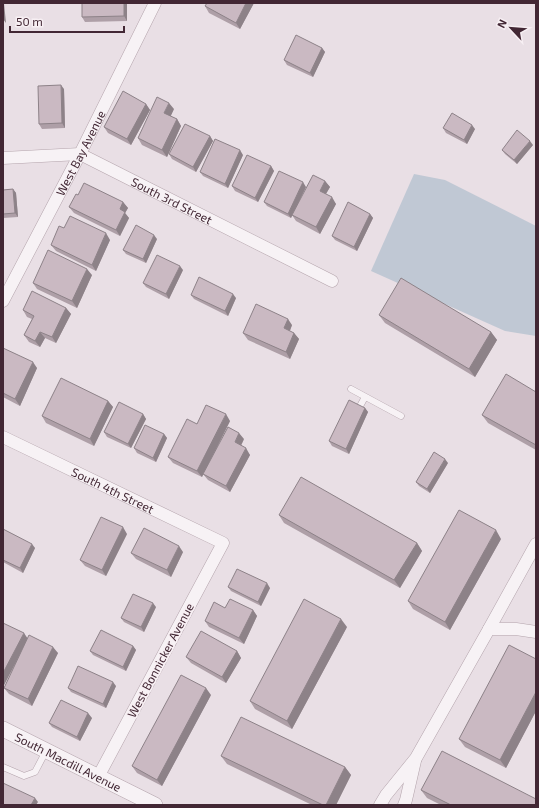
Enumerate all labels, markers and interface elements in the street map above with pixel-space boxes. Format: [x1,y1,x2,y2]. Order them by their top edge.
scale bar [10,8,124,34]
north arrow [491,8,531,48]
text: 50 m [16,14,43,28]
text: N [494,17,509,30]
street label: West Bay Avenue [53,108,108,198]
street label: South 3rd Street [129,174,215,227]
street label: South 4th Street [69,464,157,516]
street label: West Bonnicker Avenue [124,600,196,720]
street label: South Macdill Avenue [13,729,124,794]

